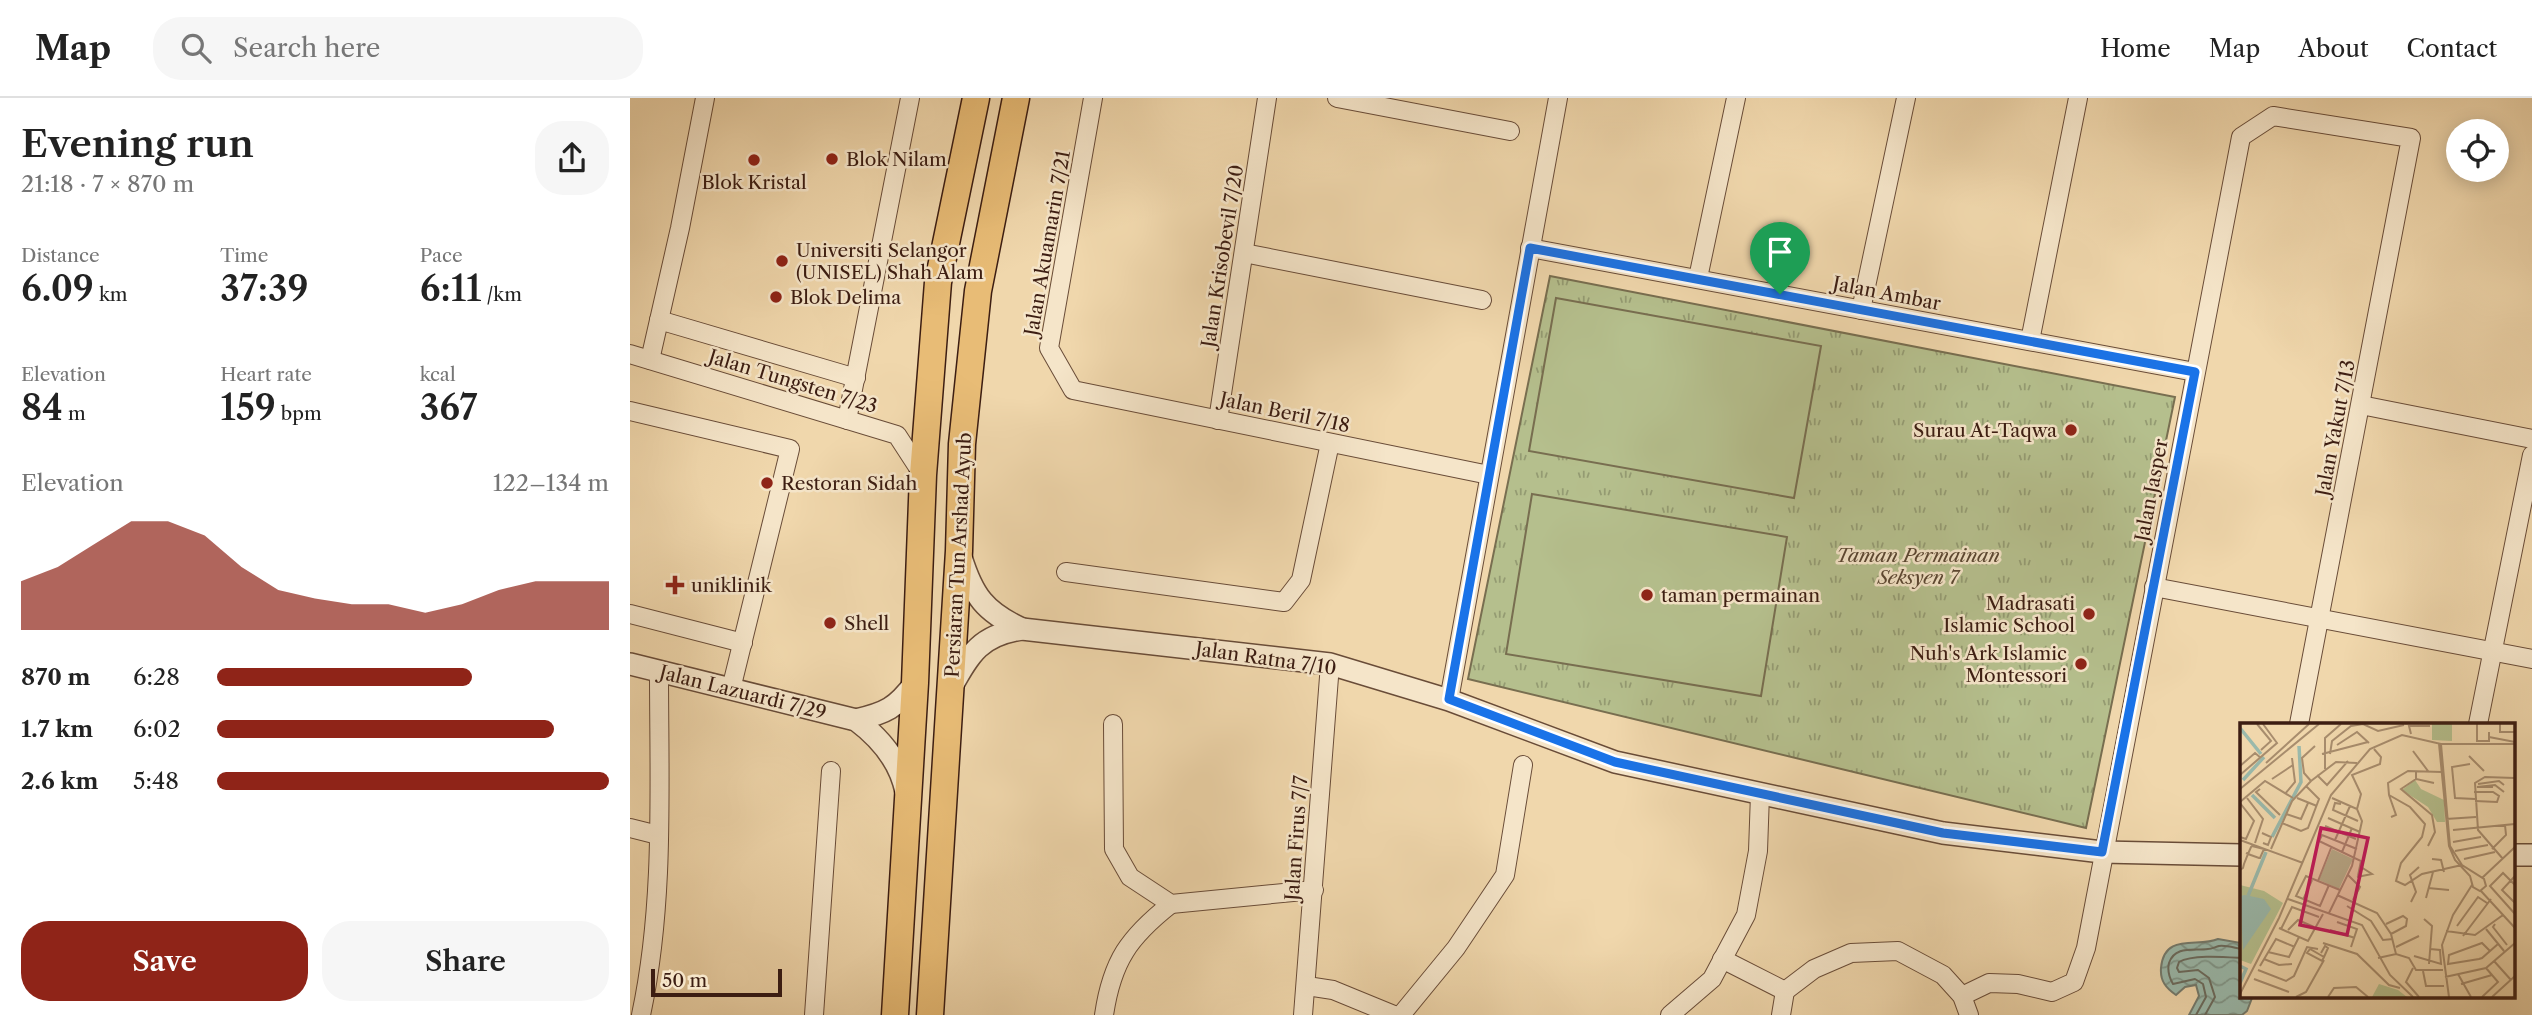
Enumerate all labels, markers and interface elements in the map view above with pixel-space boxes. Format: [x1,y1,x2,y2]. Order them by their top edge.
search box [153,17,643,80]
text: Map [35,28,111,69]
icon: search [177,29,215,67]
text: Search here [233,32,380,64]
text: Home [2100,34,2171,63]
text: Map [2209,34,2260,63]
text: About [2298,34,2369,63]
text: Contact [2407,34,2497,63]
map controls [2446,119,2509,182]
button: locate [2446,119,2509,182]
text: Evening run [21,120,254,167]
button: share [535,121,609,195]
place label: Blok Nilam [846,148,947,171]
street label: Jalan Akuamarin 7/21 [1019,148,1075,341]
marker: Blok Nilam [824,151,840,167]
marker: Blok Kristal [746,152,762,168]
street label: Jalan Krisobevil 7/20 [1196,163,1248,352]
text: 21:18 · 7 × 870 m [21,170,194,198]
place label: Blok Kristal [701,171,807,194]
pin [1750,222,1810,294]
icon: arrive [1761,233,1799,271]
place label: Universiti Selangor (UNISEL) Shah Alam [796,239,984,284]
text: Distance [21,244,100,267]
text: Time [220,244,268,267]
text: Pace [420,244,463,267]
marker: Universiti Selangor (UNISEL) Shah Alam [774,253,790,269]
text: 6.09 [21,267,94,310]
text: 37:39 [220,267,308,310]
text: 6:11 [420,267,481,310]
street label: Jalan Ambar [1828,271,1943,315]
text: km [94,283,128,306]
text: /km [481,283,522,306]
place label: Blok Delima [790,286,901,309]
marker: Blok Delima [768,289,784,305]
street label: Jalan Tungsten 7/23 [703,344,880,418]
street label: Jalan Yakut 7/13 [2310,358,2360,501]
text: Elevation [21,363,106,386]
text: Heart rate [220,363,312,386]
text: kcal [420,363,456,386]
text: 84 [21,386,63,429]
text: 159 [220,386,276,429]
text: 367 [420,386,478,429]
street label: Jalan Beril 7/18 [1215,387,1352,438]
text: m [63,402,86,425]
text: bpm [276,402,322,425]
place label: Surau At-Taqwa [1913,419,2057,442]
marker: Surau At-Taqwa [2063,422,2079,438]
street label: Persiaran Tun Arshad Ayub [941,432,976,678]
street label: Jalan Jasper [2130,437,2173,546]
text: Elevation [21,469,124,497]
text: 122–134 m [493,469,609,497]
place label: Restoran Sidah [781,472,918,495]
marker: Restoran Sidah [759,475,775,491]
park label: Taman Permainan Seksyen 7 [1836,544,2000,589]
place label: uniklinik [691,574,772,597]
marker: uniklinik [665,575,685,595]
place label: taman permainan [1661,584,1820,607]
marker: taman permainan [1639,587,1655,603]
place label: Madrasati Islamic School [1943,592,2075,637]
marker: Madrasati Islamic School [2081,606,2097,622]
place label: Shell [844,612,890,635]
marker: Shell [822,615,838,631]
street label: Jalan Ratna 7/10 [1191,637,1338,680]
place label: Nuh's Ark Islamic Montessori [1910,642,2067,687]
marker: Nuh's Ark Islamic Montessori [2073,656,2089,672]
street label: Jalan Lazuardi 7/29 [654,660,829,724]
text: 870 m [21,663,91,691]
text: 6:28 [133,663,180,691]
text: 1.7 km [21,715,93,743]
text: 6:02 [133,715,181,743]
inset map [2240,723,2514,998]
text: 2.6 km [21,767,99,795]
text: 5:48 [133,767,179,795]
street label: Jalan Firus 7/7 [1280,774,1312,904]
button: Save [21,921,308,1001]
button: Share [322,921,609,1001]
scale bar [651,966,782,998]
text: 50 m [662,969,707,992]

